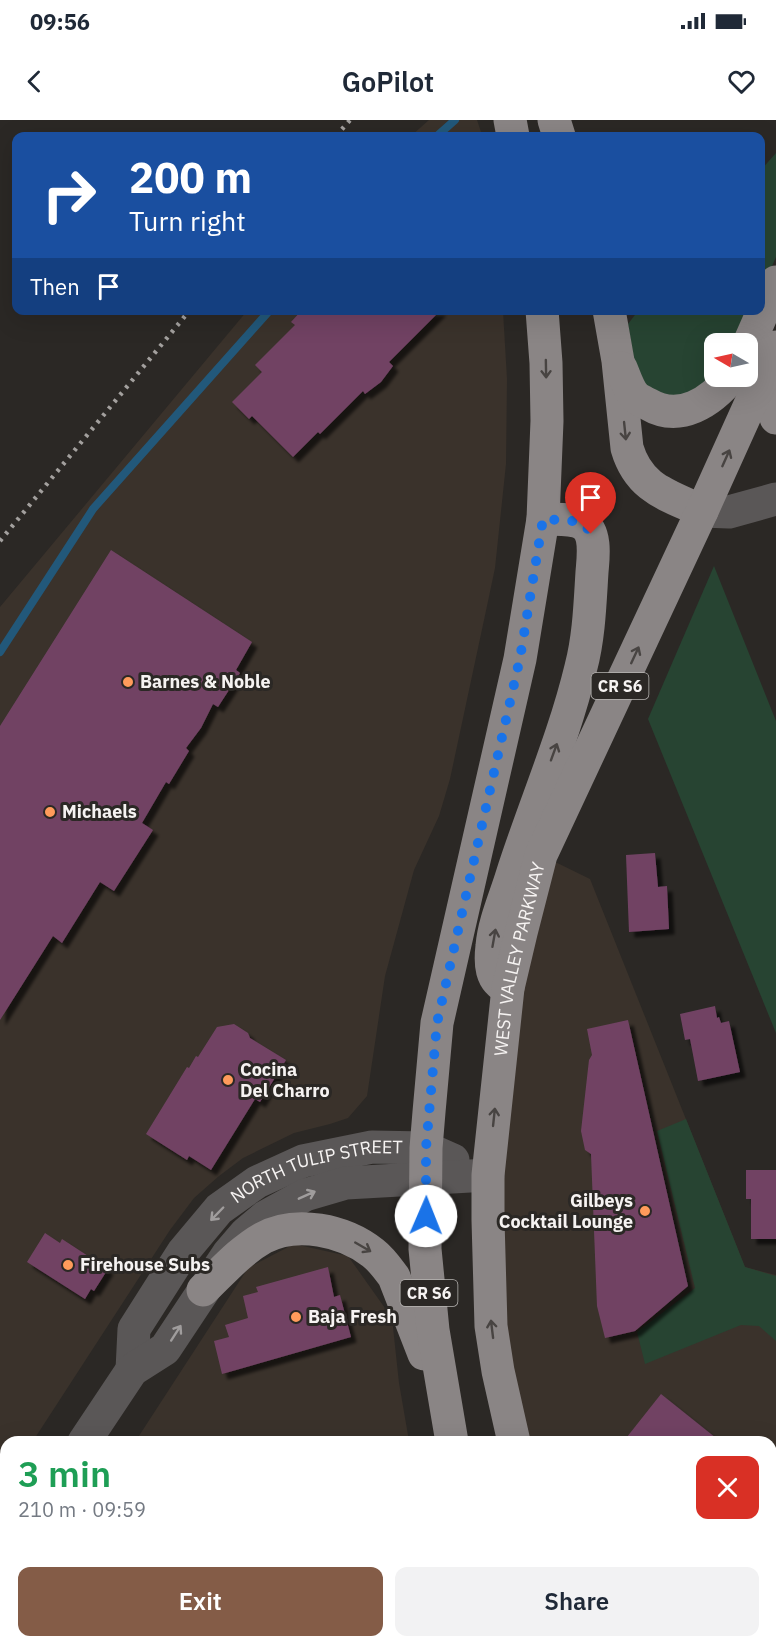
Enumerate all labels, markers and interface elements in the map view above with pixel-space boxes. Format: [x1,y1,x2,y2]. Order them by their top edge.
text: 09:56 [30,7,90,36]
text: GoPilot [342,64,434,99]
icon: back [18,65,51,98]
icon: heart [725,65,758,98]
text: 200 m [129,150,252,205]
icon: right [30,156,108,234]
text: Turn right [129,203,246,238]
icon: arrive [92,270,125,303]
text: Then [30,272,80,301]
north arrow [704,333,758,387]
map controls [704,333,758,387]
one-way arrow [540,358,552,378]
one-way arrow [620,420,631,440]
one-way arrow [722,449,733,467]
pin [565,472,616,534]
icon: arrive [574,481,607,514]
one-way arrow [629,647,641,665]
place label: Barnes & Noble [140,670,271,693]
road number: CR S6 [592,673,648,699]
marker: Barnes & Noble [121,675,135,689]
one-way arrow [550,744,561,762]
place label: Michaels [62,800,137,823]
marker: Michaels [43,805,57,819]
street label: WEST VALLEY PARKWAY [489,859,550,1057]
one-way arrow [489,928,500,948]
place label: Cocina Del Charro [240,1058,330,1102]
marker: Cocina Del Charro [221,1073,235,1087]
one-way arrow [489,1108,500,1127]
street label: NORTH TULIP STREET [226,1135,403,1208]
position arrow [394,1184,458,1248]
one-way arrow [298,1189,316,1200]
place label: Gilbeys Cocktail Lounge [499,1189,633,1233]
marker: Gilbeys Cocktail Lounge [638,1204,652,1218]
one-way arrow [209,1206,224,1221]
one-way arrow [354,1241,371,1253]
place label: Firehouse Subs [80,1253,210,1276]
marker: Firehouse Subs [61,1258,75,1272]
road number: CR S6 [400,1280,458,1306]
place label: Baja Fresh [308,1305,397,1328]
marker: Baja Fresh [289,1310,303,1324]
one-way arrow [486,1319,497,1339]
one-way arrow [170,1325,182,1342]
text: 3 min [18,1450,111,1497]
button: close [696,1456,759,1519]
text: 210 m · 09:59 [18,1496,146,1523]
button: Exit [18,1567,383,1636]
button: Share [395,1567,759,1636]

